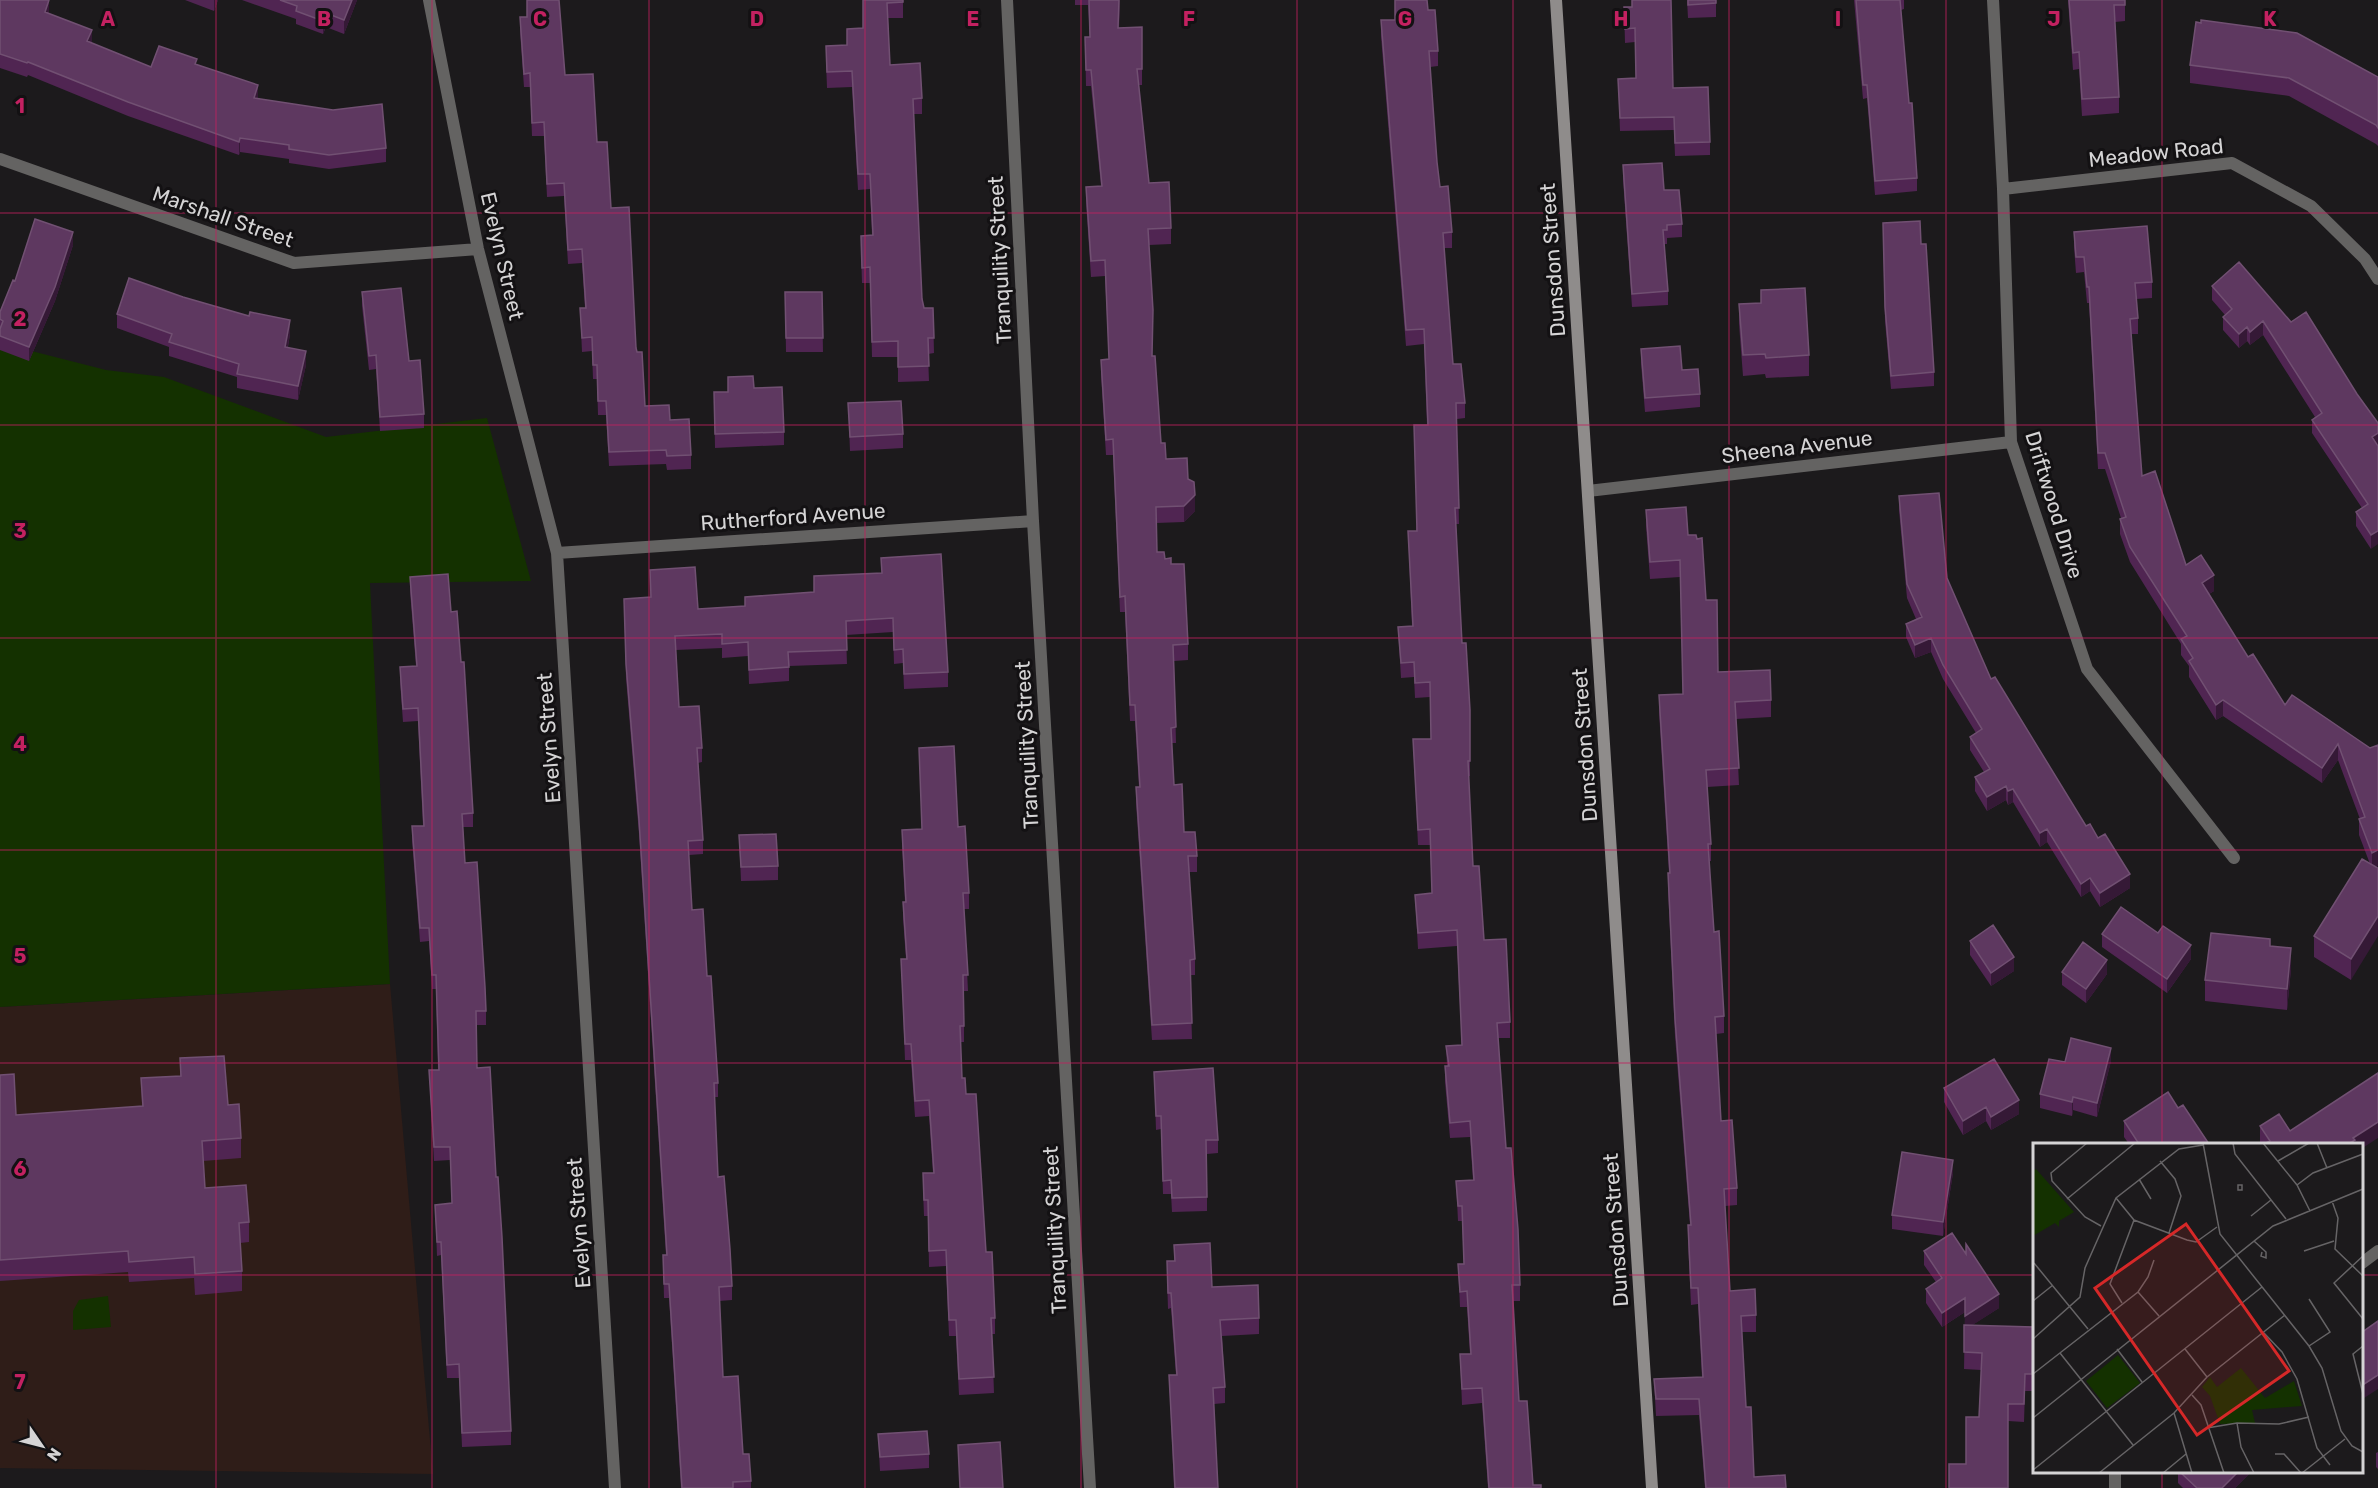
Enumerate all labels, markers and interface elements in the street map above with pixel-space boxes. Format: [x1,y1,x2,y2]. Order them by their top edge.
text: A [101,7,116,31]
text: B [317,7,331,31]
text: C [533,7,547,31]
text: D [750,7,764,31]
text: E [967,7,979,31]
text: F [1183,7,1195,31]
text: G [1398,7,1412,31]
text: H [1614,7,1628,31]
text: I [1835,7,1841,31]
text: J [2047,7,2061,31]
text: K [2263,7,2277,31]
text: 1 [15,94,25,118]
street label: Meadow Road [2087,133,2225,172]
street label: Tranquility Street [983,175,1016,345]
street label: Marshall Street [149,181,297,252]
street label: Dunsdon Street [1535,183,1570,338]
street label: Evelyn Street [476,189,529,322]
text: 2 [14,307,27,331]
street label: Sheena Avenue [1720,425,1874,468]
street label: Driftwood Drive [2020,428,2089,582]
street label: Rutherford Avenue [700,498,886,535]
text: 3 [13,519,27,543]
street label: Tranquility Street [1010,660,1043,830]
street label: Dunsdon Street [1567,668,1602,823]
street label: Evelyn Street [531,672,566,804]
text: 4 [13,732,27,756]
text: 5 [14,944,27,968]
inset map [2033,1143,2363,1473]
street label: Tranquility Street [1038,1145,1071,1315]
street label: Dunsdon Street [1598,1153,1633,1308]
text: 6 [13,1157,27,1181]
street label: Evelyn Street [561,1157,596,1289]
text: 7 [14,1370,26,1394]
north arrow [12,1416,72,1476]
text: N [43,1444,65,1464]

